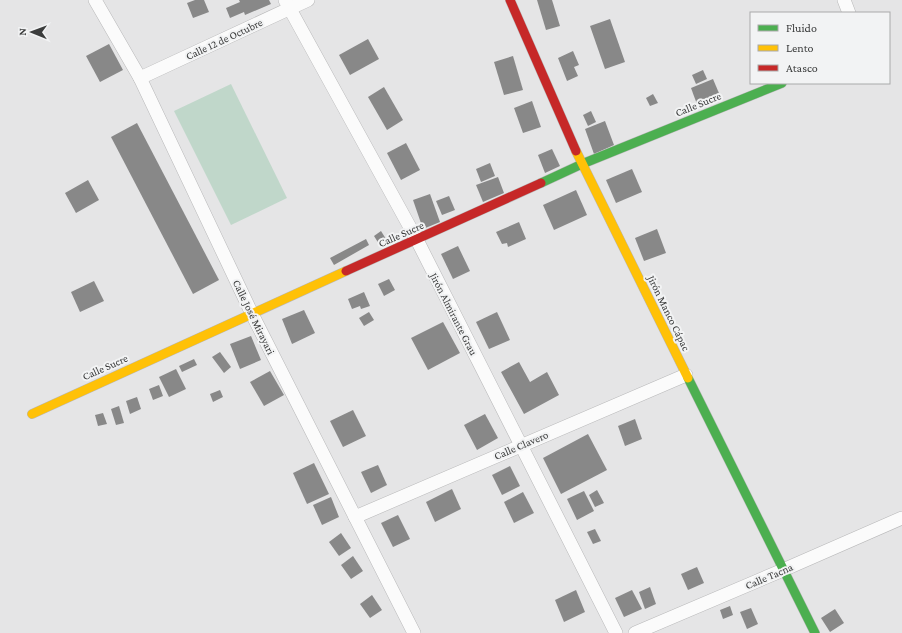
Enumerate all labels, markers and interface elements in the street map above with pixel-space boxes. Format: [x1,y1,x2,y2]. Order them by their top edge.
north arrow [12,12,52,52]
legend [750,12,890,84]
street label: Calle 12 de Octubre [184,16,264,62]
text: Fluido [786,21,817,35]
text: N [16,27,28,36]
text: Lento [786,41,814,55]
text: Atasco [786,61,818,75]
street label: Calle Sucre [673,89,723,119]
street label: Calle Sucre [377,219,426,249]
street label: Jirón Almirante Grau [427,270,480,358]
street label: Jirón Manco Cápac [644,272,693,353]
street label: Calle José Mirayari [230,278,277,357]
street label: Calle Sucre [81,352,130,382]
street label: Calle Clavero [492,428,550,462]
street label: Calle Tacna [743,561,795,591]

